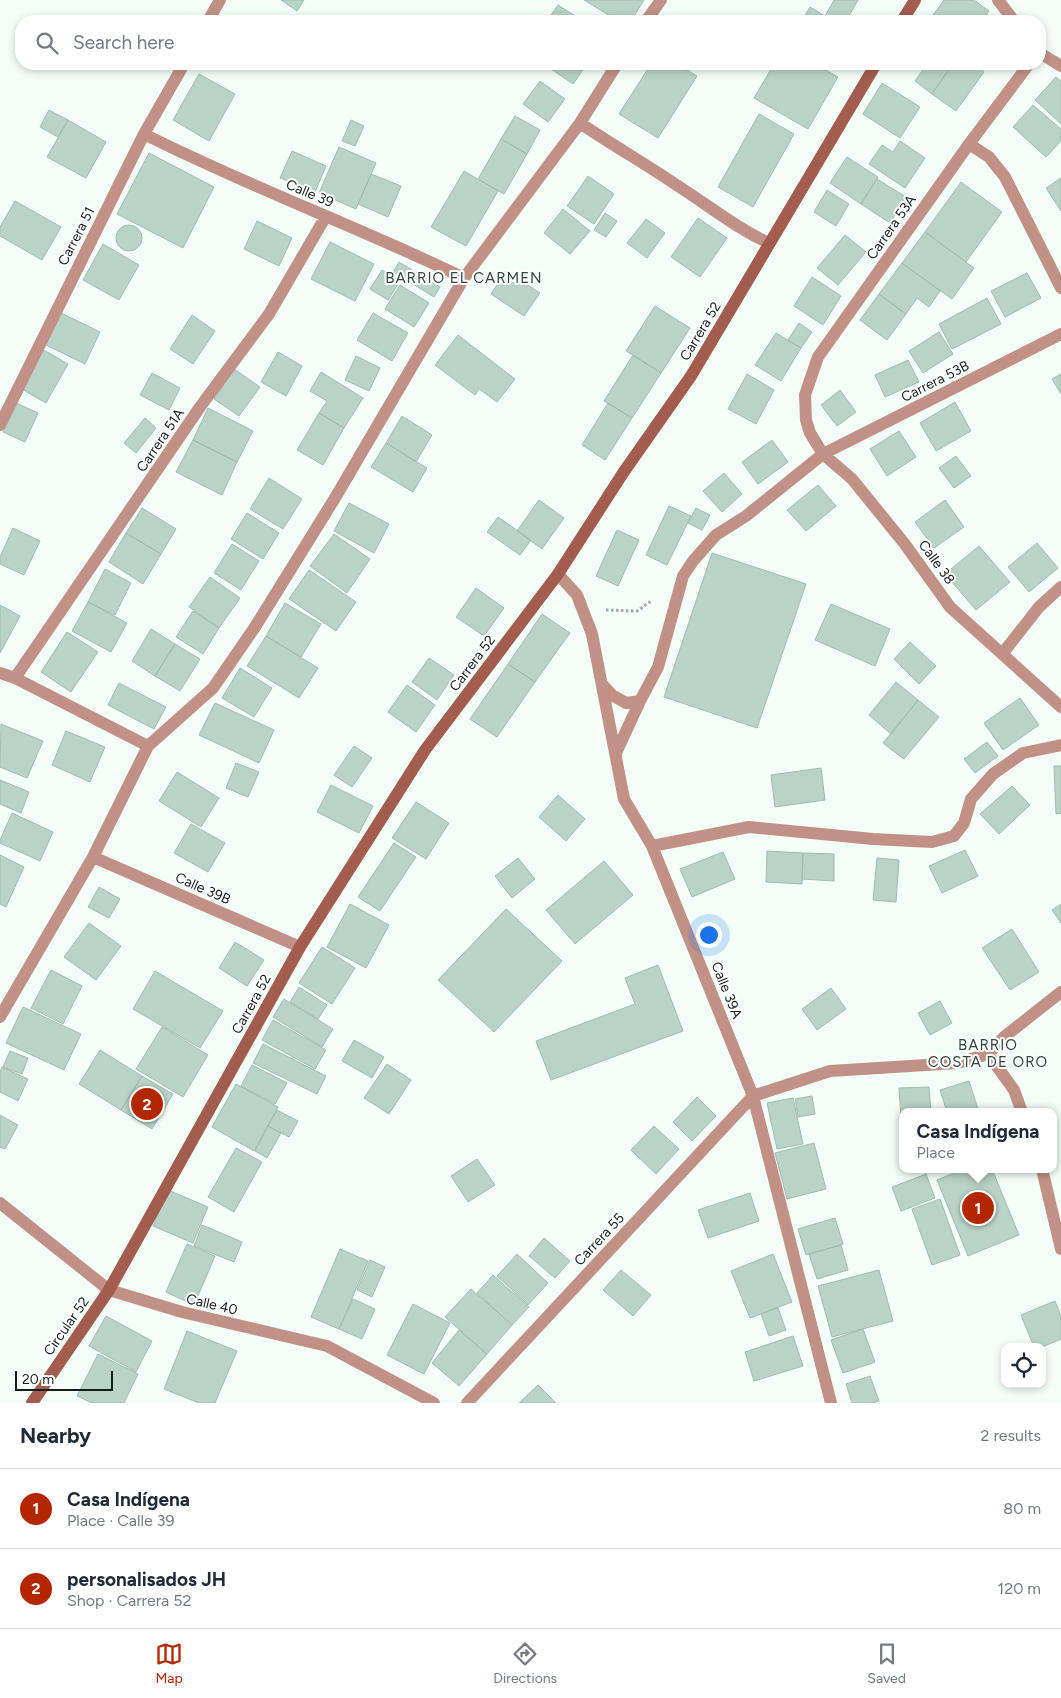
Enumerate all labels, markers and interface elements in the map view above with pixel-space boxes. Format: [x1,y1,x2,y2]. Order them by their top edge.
search box [15,15,1046,70]
icon: search [33,29,61,57]
text: Search here [73,31,175,54]
street label: Calle 39 [283,176,336,211]
street label: Carrera 53A [863,191,920,263]
street label: Carrera 51 [54,204,98,268]
district label: BARRIO EL CARMEN [385,269,543,287]
street label: Carrera 52 [676,299,725,364]
street label: Carrera 53B [898,357,972,406]
street label: Carrera 51A [133,405,188,475]
street label: Calle 38 [915,537,958,588]
street label: Carrera 52 [446,632,499,695]
street label: Calle 39B [173,869,233,908]
your location [696,922,722,948]
street label: Calle 39A [708,959,746,1021]
street label: Carrera 52 [228,971,275,1037]
district label: BARRIO COSTA DE ORO [928,1036,1048,1071]
pin: 2 [131,1085,163,1123]
popup [899,1108,1057,1173]
text: Casa Indígena [917,1120,1039,1143]
text: Place [917,1143,955,1162]
pin: 1 [962,1189,994,1227]
street label: Carrera 55 [571,1209,628,1269]
street label: Calle 40 [185,1290,239,1319]
street label: Circular 52 [40,1294,93,1359]
map controls [1001,1343,1046,1388]
button: locate [1001,1343,1046,1388]
scale bar [15,1368,112,1391]
text: 20 m [22,1371,54,1388]
text: Nearby [20,1423,91,1448]
text: 2 results [981,1426,1041,1445]
text: Casa Indígena [67,1488,190,1511]
text: 1 [33,1499,39,1518]
text: 80 m [1003,1499,1041,1518]
text: Place · Calle 39 [67,1511,175,1530]
text: personalisados JH [67,1568,226,1591]
text: 2 [31,1579,41,1598]
text: 120 m [998,1579,1041,1598]
text: Shop · Carrera 52 [67,1591,191,1610]
tab: Map [155,1640,183,1687]
tab: Directions [493,1640,557,1687]
tab: Saved [867,1640,906,1687]

